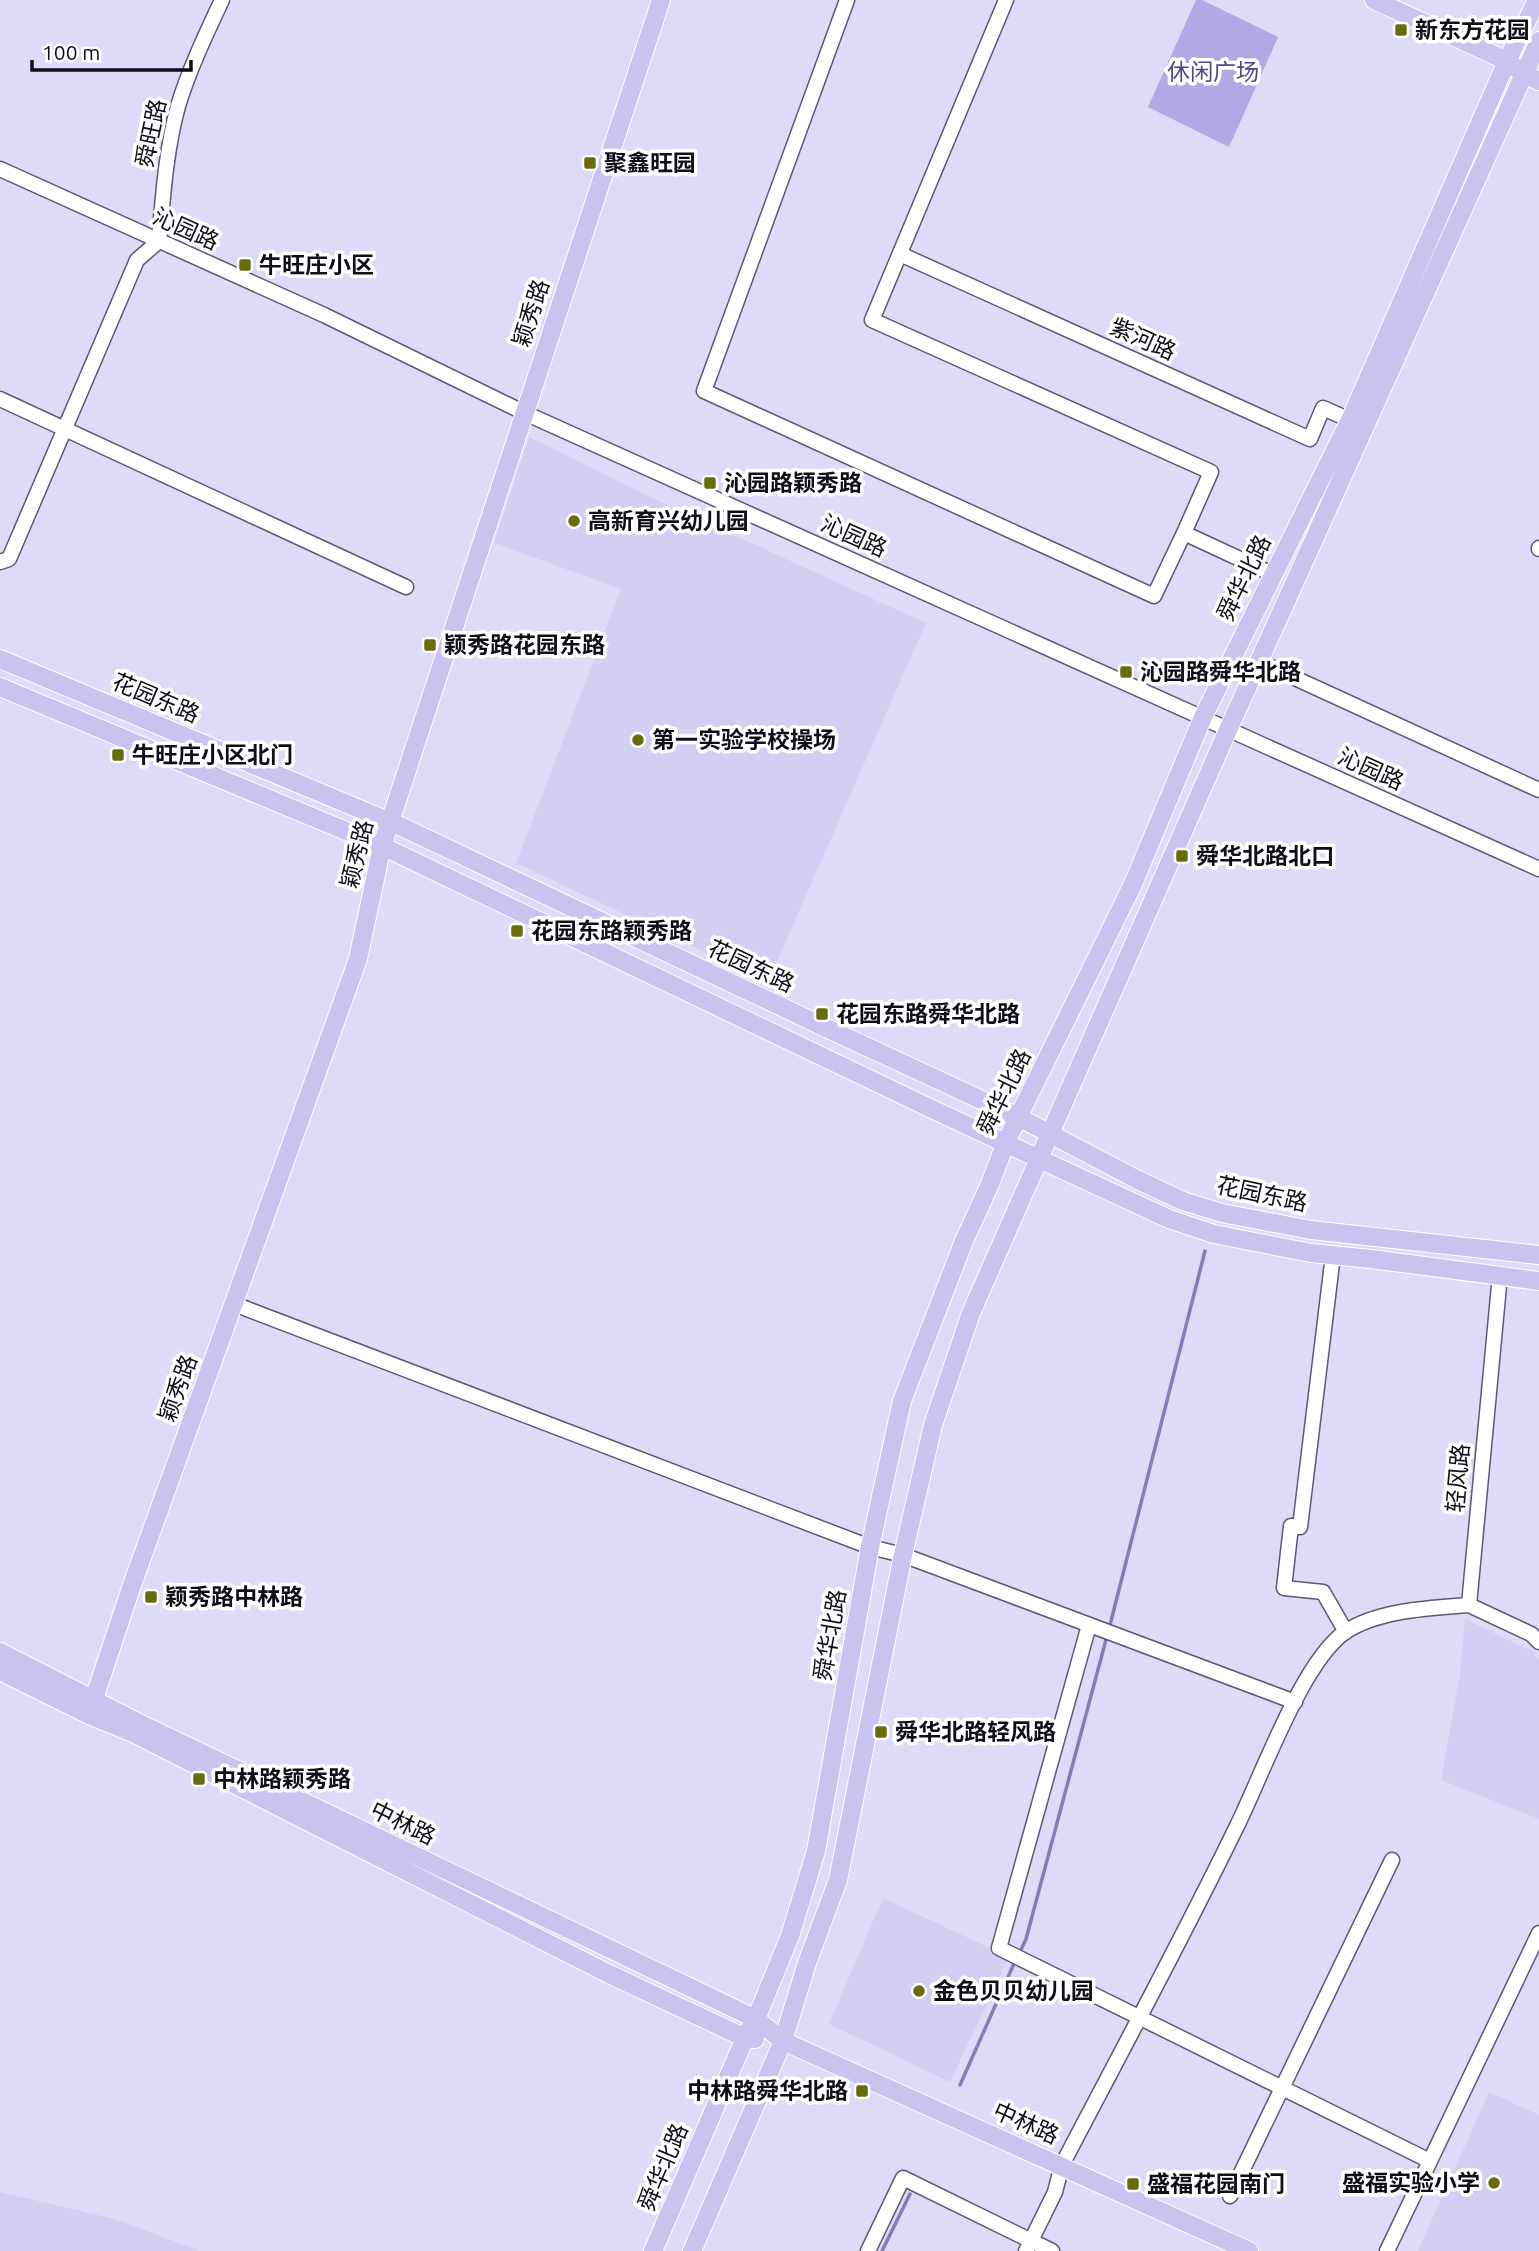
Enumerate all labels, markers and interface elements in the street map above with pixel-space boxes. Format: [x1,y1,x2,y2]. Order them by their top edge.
place label: 新东方花园 [1415,17,1530,42]
marker: 新东方花园 [1393,22,1409,38]
scale bar [32,28,191,72]
text: 100 m [42,40,100,64]
park label: 休闲广场 [1167,59,1259,84]
street label: 舜旺路 [131,97,170,169]
place label: 聚鑫旺园 [604,150,696,175]
marker: 聚鑫旺园 [582,155,598,171]
street label: 沁园路 [150,203,223,254]
place label: 牛旺庄小区 [259,252,374,277]
marker: 牛旺庄小区 [237,257,253,273]
street label: 颖秀路 [508,276,553,350]
street label: 紫河路 [1107,313,1180,364]
place label: 沁园路颖秀路 [724,470,862,495]
marker: 沁园路颖秀路 [702,475,718,491]
place label: 高新育兴幼儿园 [588,508,749,533]
street label: 沁园路 [818,510,891,561]
marker: 高新育兴幼儿园 [566,513,582,529]
street label: 舜华北路 [1212,531,1275,625]
place label: 颖秀路花园东路 [444,632,605,657]
marker: 颖秀路花园东路 [422,637,438,653]
place label: 沁园路舜华北路 [1140,659,1301,684]
marker: 沁园路舜华北路 [1118,664,1134,680]
street label: 花园东路 [109,668,203,727]
place label: 第一实验学校操场 [652,727,836,752]
marker: 第一实验学校操场 [630,732,646,748]
place label: 牛旺庄小区北门 [132,742,293,767]
street label: 沁园路 [1335,743,1408,794]
marker: 牛旺庄小区北门 [110,747,126,763]
street label: 颖秀路 [336,817,377,890]
place label: 舜华北路北口 [1196,843,1334,868]
marker: 舜华北路北口 [1174,848,1190,864]
place label: 花园东路颖秀路 [531,918,692,943]
marker: 花园东路颖秀路 [509,923,525,939]
street label: 花园东路 [704,935,798,996]
place label: 花园东路舜华北路 [836,1001,1020,1026]
marker: 花园东路舜华北路 [814,1006,830,1022]
street label: 舜华北路 [972,1045,1035,1139]
street label: 花园东路 [1215,1172,1310,1215]
street label: 颖秀路 [154,1351,201,1425]
street label: 轻风路 [1442,1442,1473,1513]
place label: 颖秀路中林路 [165,1584,303,1609]
street label: 舜华北路 [809,1587,850,1682]
marker: 颖秀路中林路 [143,1589,159,1605]
place label: 舜华北路轻风路 [895,1719,1056,1744]
marker: 舜华北路轻风路 [873,1724,889,1740]
place label: 中林路颖秀路 [213,1766,351,1791]
marker: 中林路颖秀路 [191,1771,207,1787]
street label: 中林路 [367,1796,440,1849]
place label: 金色贝贝幼儿园 [933,1978,1094,2003]
marker: 金色贝贝幼儿园 [911,1983,927,1999]
place label: 中林路舜华北路 [687,2078,848,2103]
marker: 中林路舜华北路 [854,2083,870,2099]
street label: 中林路 [990,2097,1063,2148]
street label: 舜华北路 [633,2120,692,2214]
place label: 盛福实验小学 [1342,2170,1480,2195]
place label: 盛福花园南门 [1147,2171,1285,2196]
marker: 盛福实验小学 [1486,2175,1502,2191]
marker: 盛福花园南门 [1125,2176,1141,2192]

